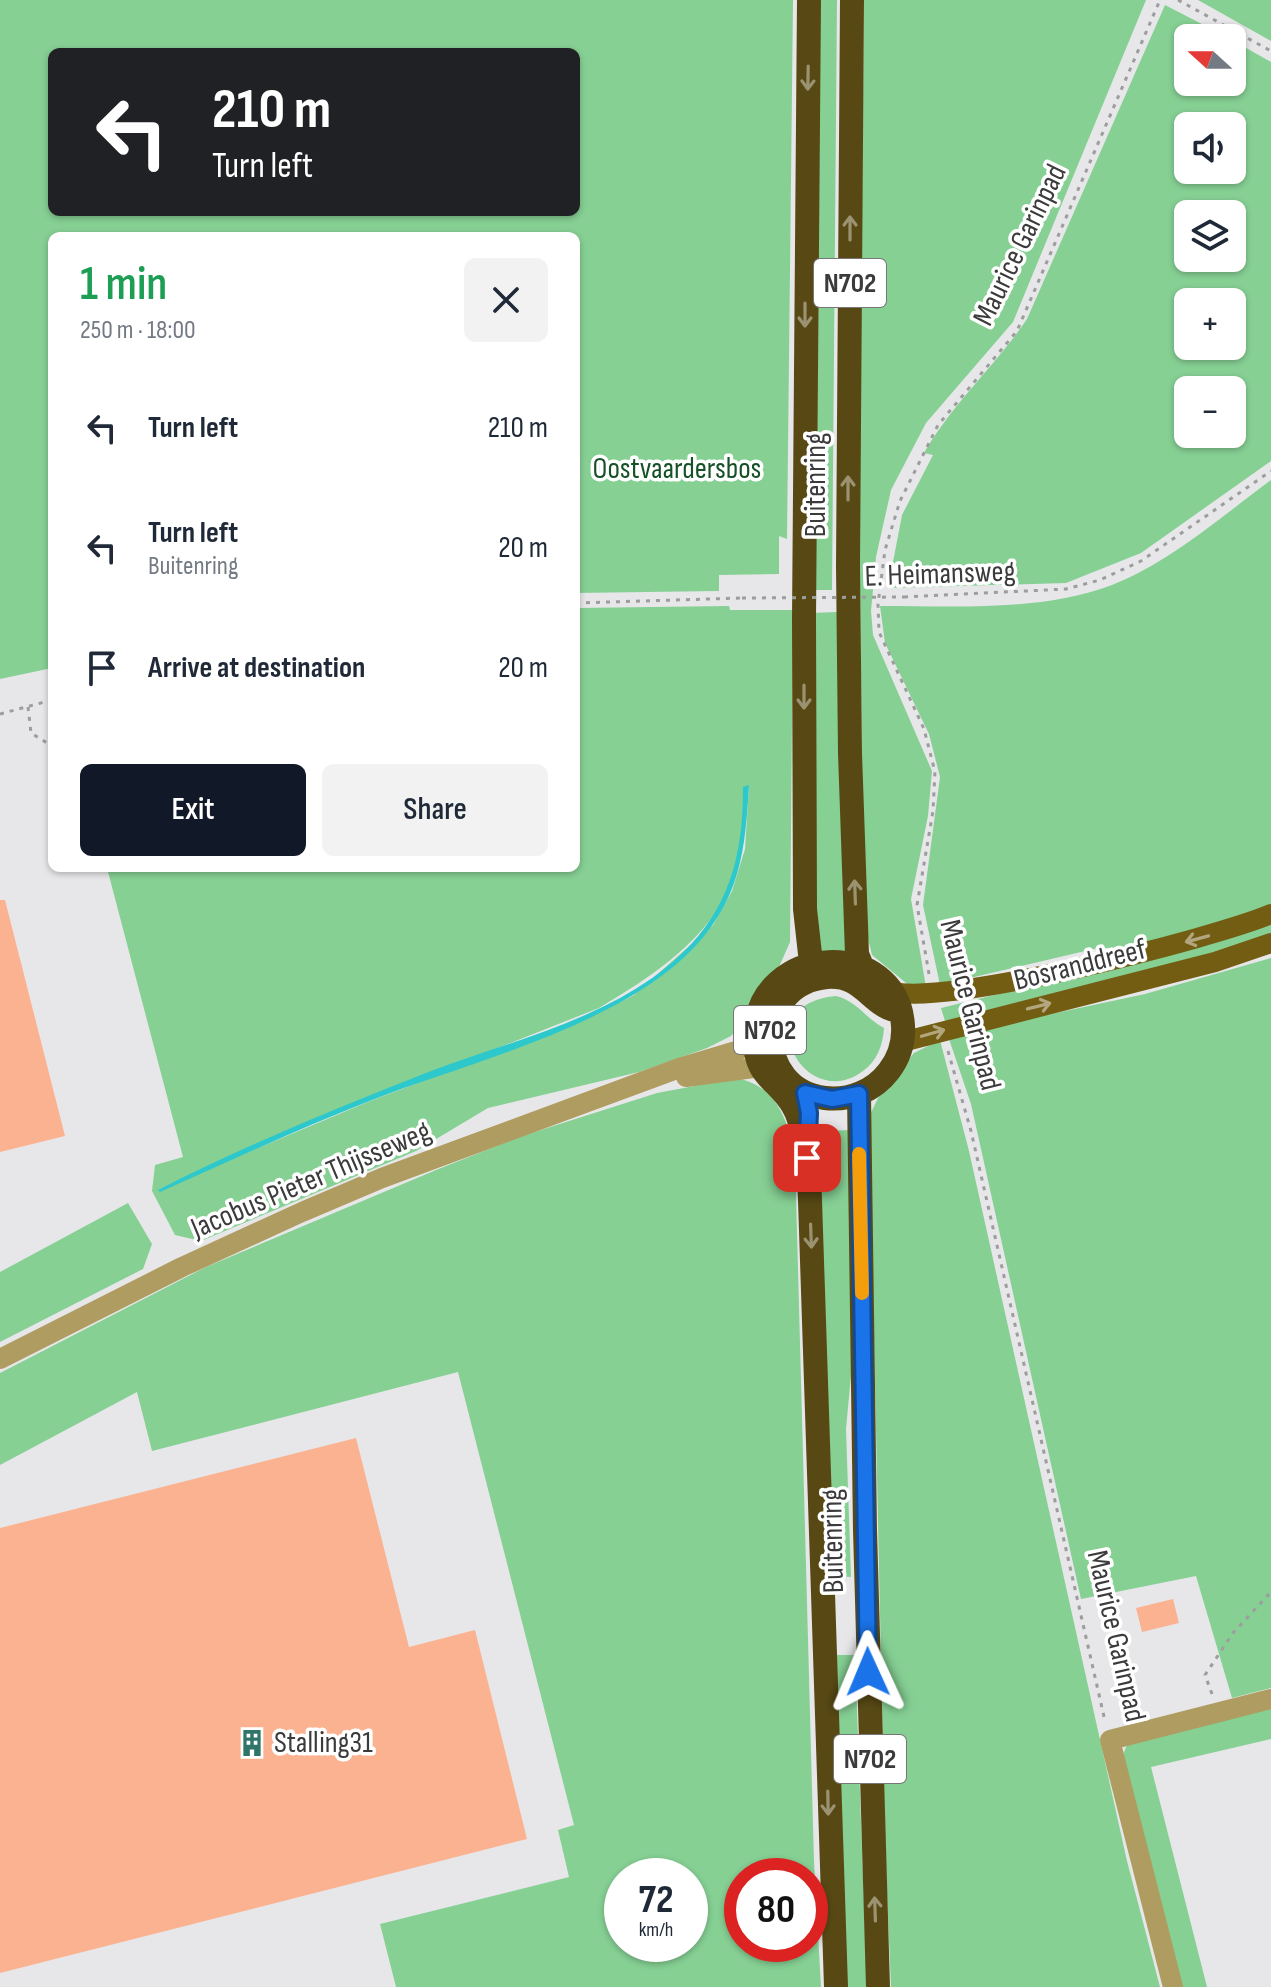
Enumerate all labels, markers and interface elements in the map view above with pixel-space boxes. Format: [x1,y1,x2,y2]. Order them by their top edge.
north arrow [1174,24,1246,96]
map controls [1174,24,1246,448]
one-way arrow [800,64,816,91]
text: 210 m [212,77,331,144]
icon: left [80,80,184,184]
button: sound [1174,112,1246,184]
text: Turn left [212,145,313,188]
street label: Maurice Garinpad [966,159,1074,331]
button: layers [1174,200,1246,272]
one-way arrow [842,215,858,242]
text: 1 min [80,256,167,313]
button: close [464,258,548,342]
road number: N702 [814,259,886,307]
button: + [1174,288,1246,360]
one-way arrow [797,301,813,328]
text: 250 m · 18:00 [80,315,196,346]
button: − [1174,376,1246,448]
icon: left [80,406,124,450]
text: Turn left [148,410,238,446]
text: 210 m [488,410,548,446]
street label: Buitenring [798,433,834,537]
park label: Oostvaardersbos [593,451,761,487]
one-way arrow [841,475,856,502]
text: Turn left [148,515,238,551]
icon: left [80,526,124,570]
text: 20 m [498,530,548,566]
text: Buitenring [148,551,238,582]
street label: E. Heimansweg [864,553,1016,595]
icon: arrive [80,646,124,690]
text: Arrive at destination [148,650,365,686]
text: 20 m [498,650,548,686]
one-way arrow [796,683,812,710]
button: Exit [80,764,306,856]
button: Share [322,764,548,856]
one-way arrow [848,879,863,906]
street label: Maurice Garinpad [931,916,1009,1094]
street label: Bosranddreef [1010,931,1150,999]
one-way arrow [1185,932,1211,947]
one-way arrow [1026,997,1052,1012]
road number: N702 [734,1006,806,1054]
one-way arrow [919,1025,945,1040]
street label: Jacobus Pieter Thijsseweg [185,1113,436,1247]
pin [773,1124,841,1192]
icon: arrive [785,1136,829,1180]
one-way arrow [803,1222,818,1249]
street label: Buitenring [814,1489,852,1593]
street label: Maurice Garinpad [1079,1547,1153,1725]
position arrow [826,1630,910,1714]
place label: Stalling31 [274,1725,373,1761]
building icon: Stalling31 [237,1728,267,1758]
road number: N702 [834,1735,906,1783]
one-way arrow [821,1789,836,1816]
speed limit sign: 80 [724,1858,828,1962]
text: 72 [639,1876,673,1924]
one-way arrow [868,1896,883,1923]
text: km/h [639,1918,673,1942]

